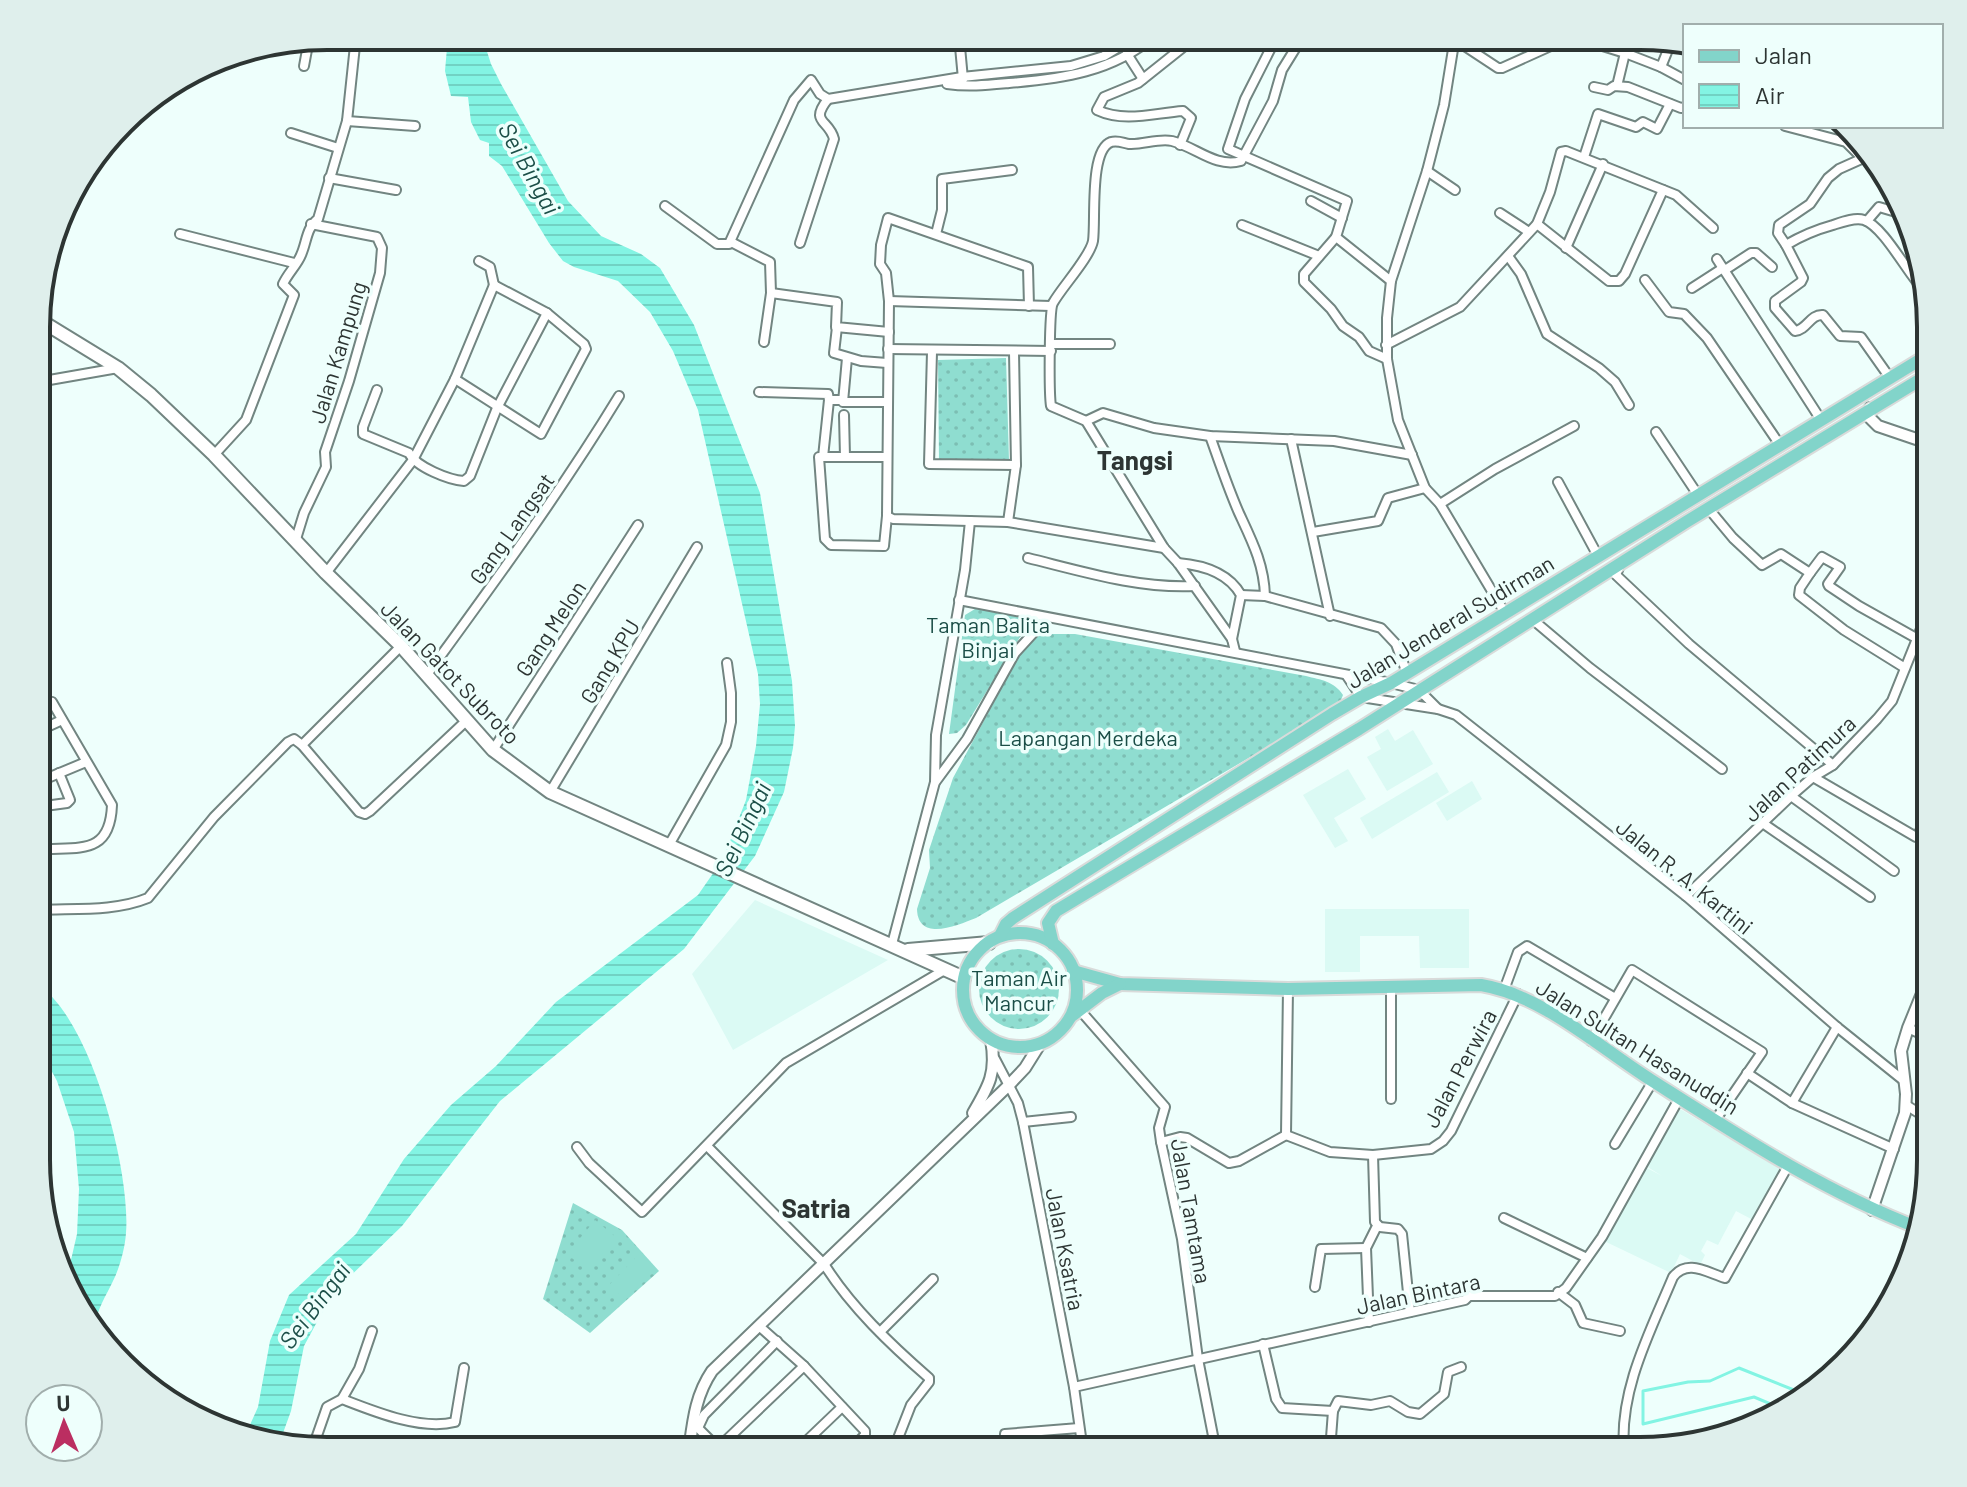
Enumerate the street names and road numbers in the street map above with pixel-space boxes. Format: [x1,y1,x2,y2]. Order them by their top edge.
street label: Jalan Kampung [303,278,371,426]
street label: Gang Langsat [463,467,559,589]
street label: Jalan Jenderal Sudirman [1342,549,1558,693]
street label: Gang Melon [509,575,591,681]
street label: Jalan Gatot Subroto [376,595,526,749]
street label: Gang KPU [574,614,644,708]
street label: Jalan Patimura [1738,710,1860,826]
street label: Jalan R. A. Kartini [1611,813,1759,939]
street label: Jalan Sultan Hasanuddin [1532,973,1744,1119]
street label: Jalan Perwira [1417,1004,1501,1132]
street label: Jalan Tamtama [1166,1136,1218,1286]
street label: Jalan Ksatria [1041,1185,1091,1313]
street label: Jalan Bintara [1354,1267,1482,1319]

